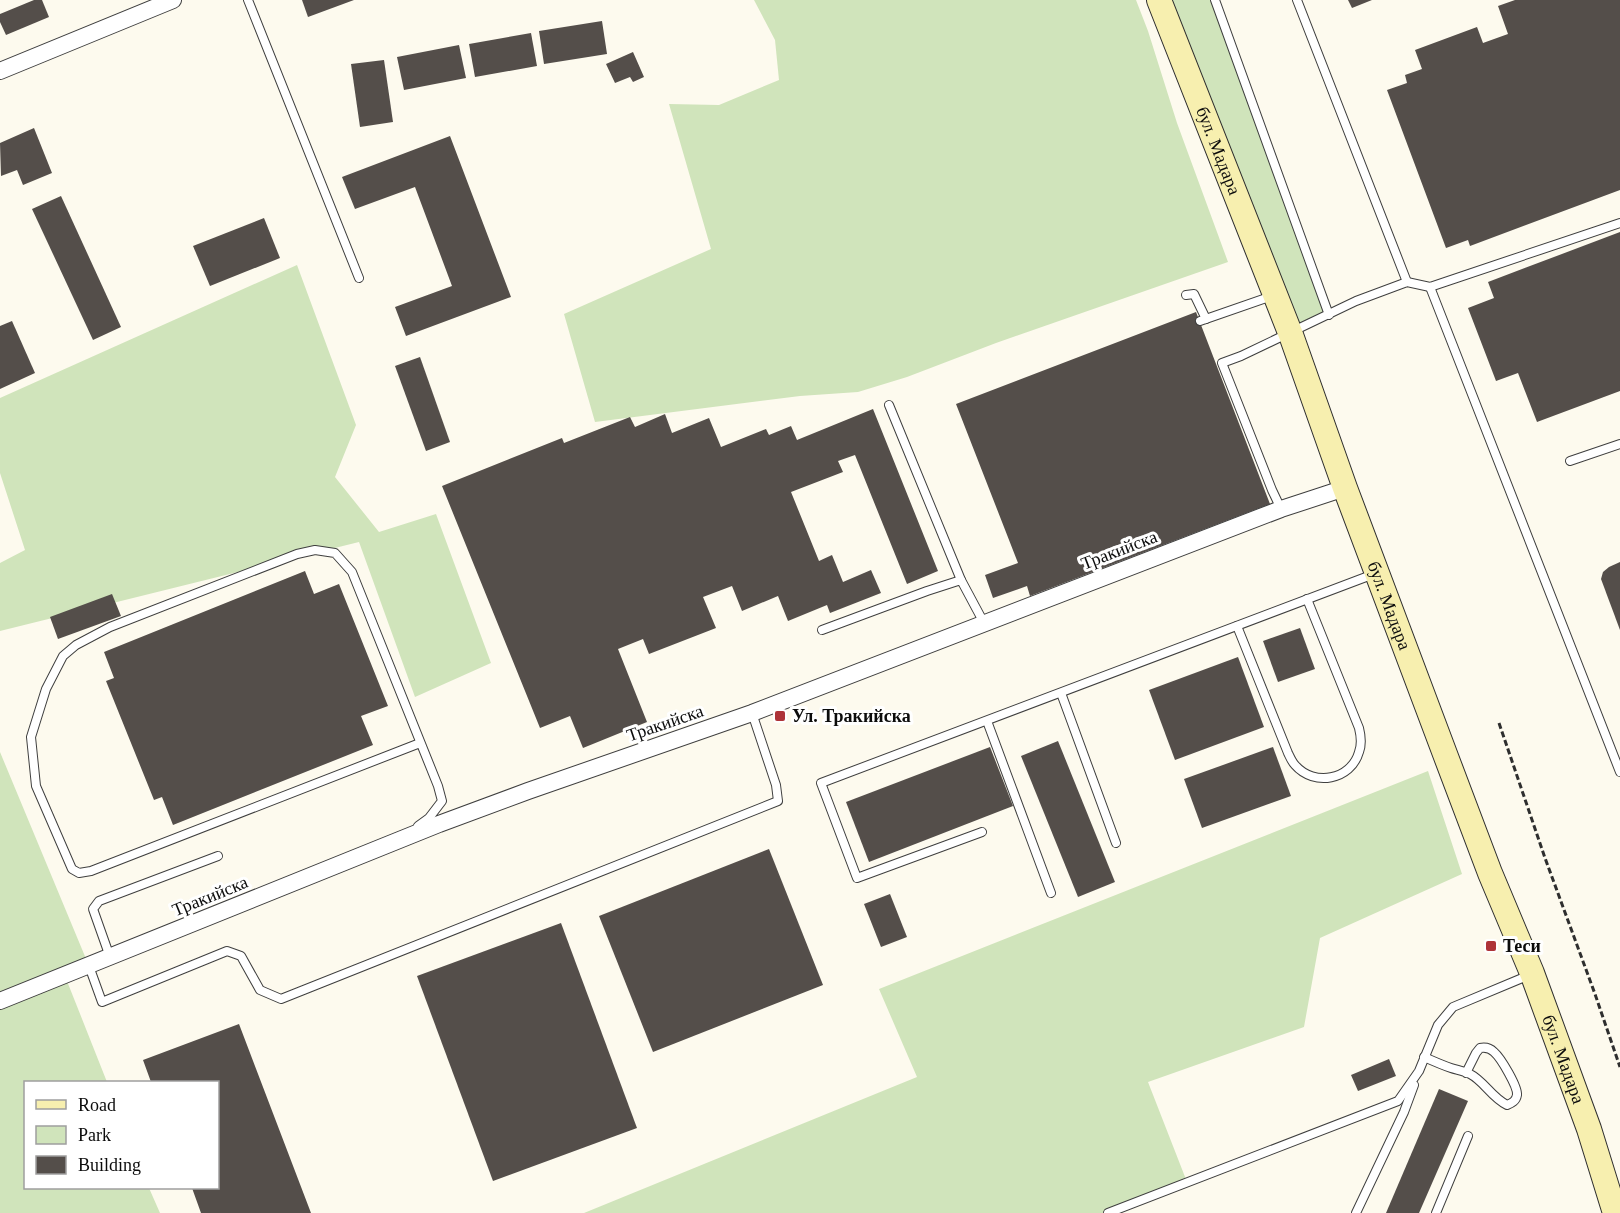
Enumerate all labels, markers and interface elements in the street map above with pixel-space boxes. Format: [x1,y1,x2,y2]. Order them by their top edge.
street label: бул. Мадара [1192,104,1245,198]
street label: Тракийска [1078,526,1160,574]
street label: бул. Мадара [1364,559,1415,653]
street label: Тракийска [624,701,706,745]
place label: Ул. Тракийска [792,706,911,726]
marker: Ул. Тракийска [773,709,787,723]
street label: Тракийска [169,872,251,920]
place label: Теси [1503,936,1541,956]
marker: Теси [1484,939,1498,953]
street label: бул. Мадара [1538,1012,1589,1106]
legend [24,1081,219,1189]
text: Road [78,1095,116,1115]
text: Park [78,1125,111,1145]
text: Building [78,1155,141,1175]

